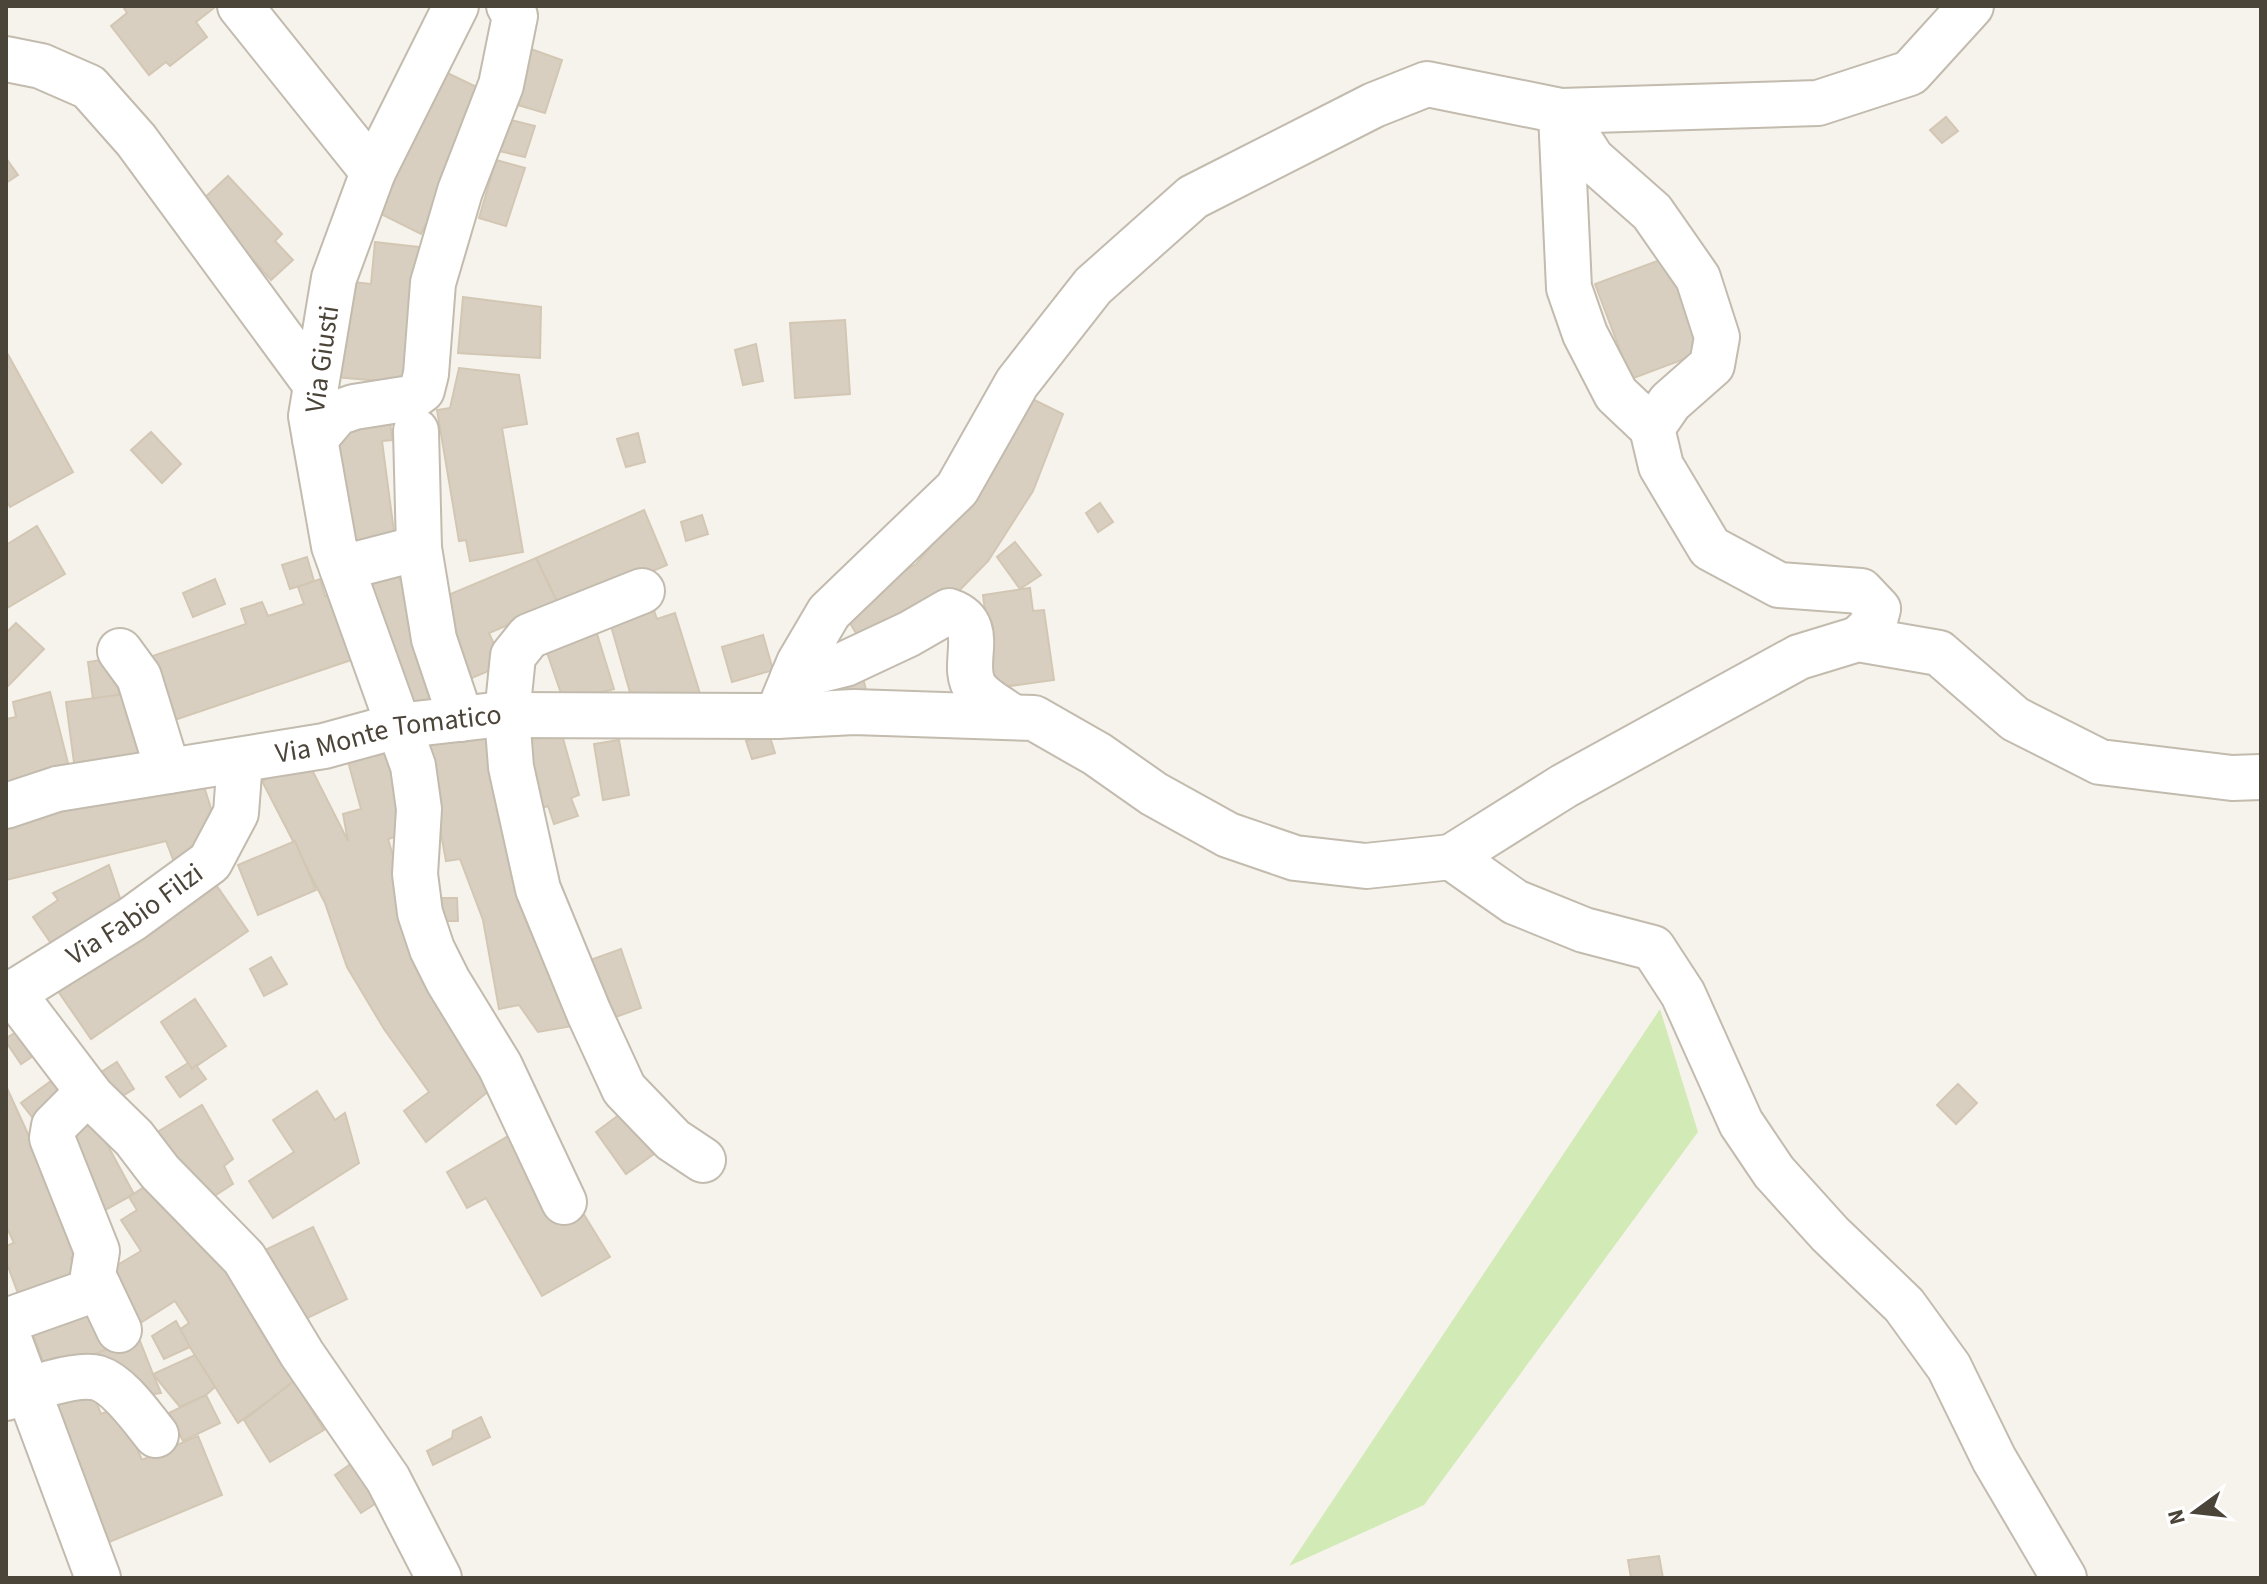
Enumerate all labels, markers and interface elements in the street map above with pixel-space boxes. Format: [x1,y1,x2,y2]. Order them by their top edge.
street label: Via Giusti [295,303,349,415]
street label: Via Monte Tomatico [272,694,503,774]
street label: Via Fabio Filzi [58,853,211,975]
north arrow [2155,1472,2235,1552]
text: N [2159,1506,2194,1528]

